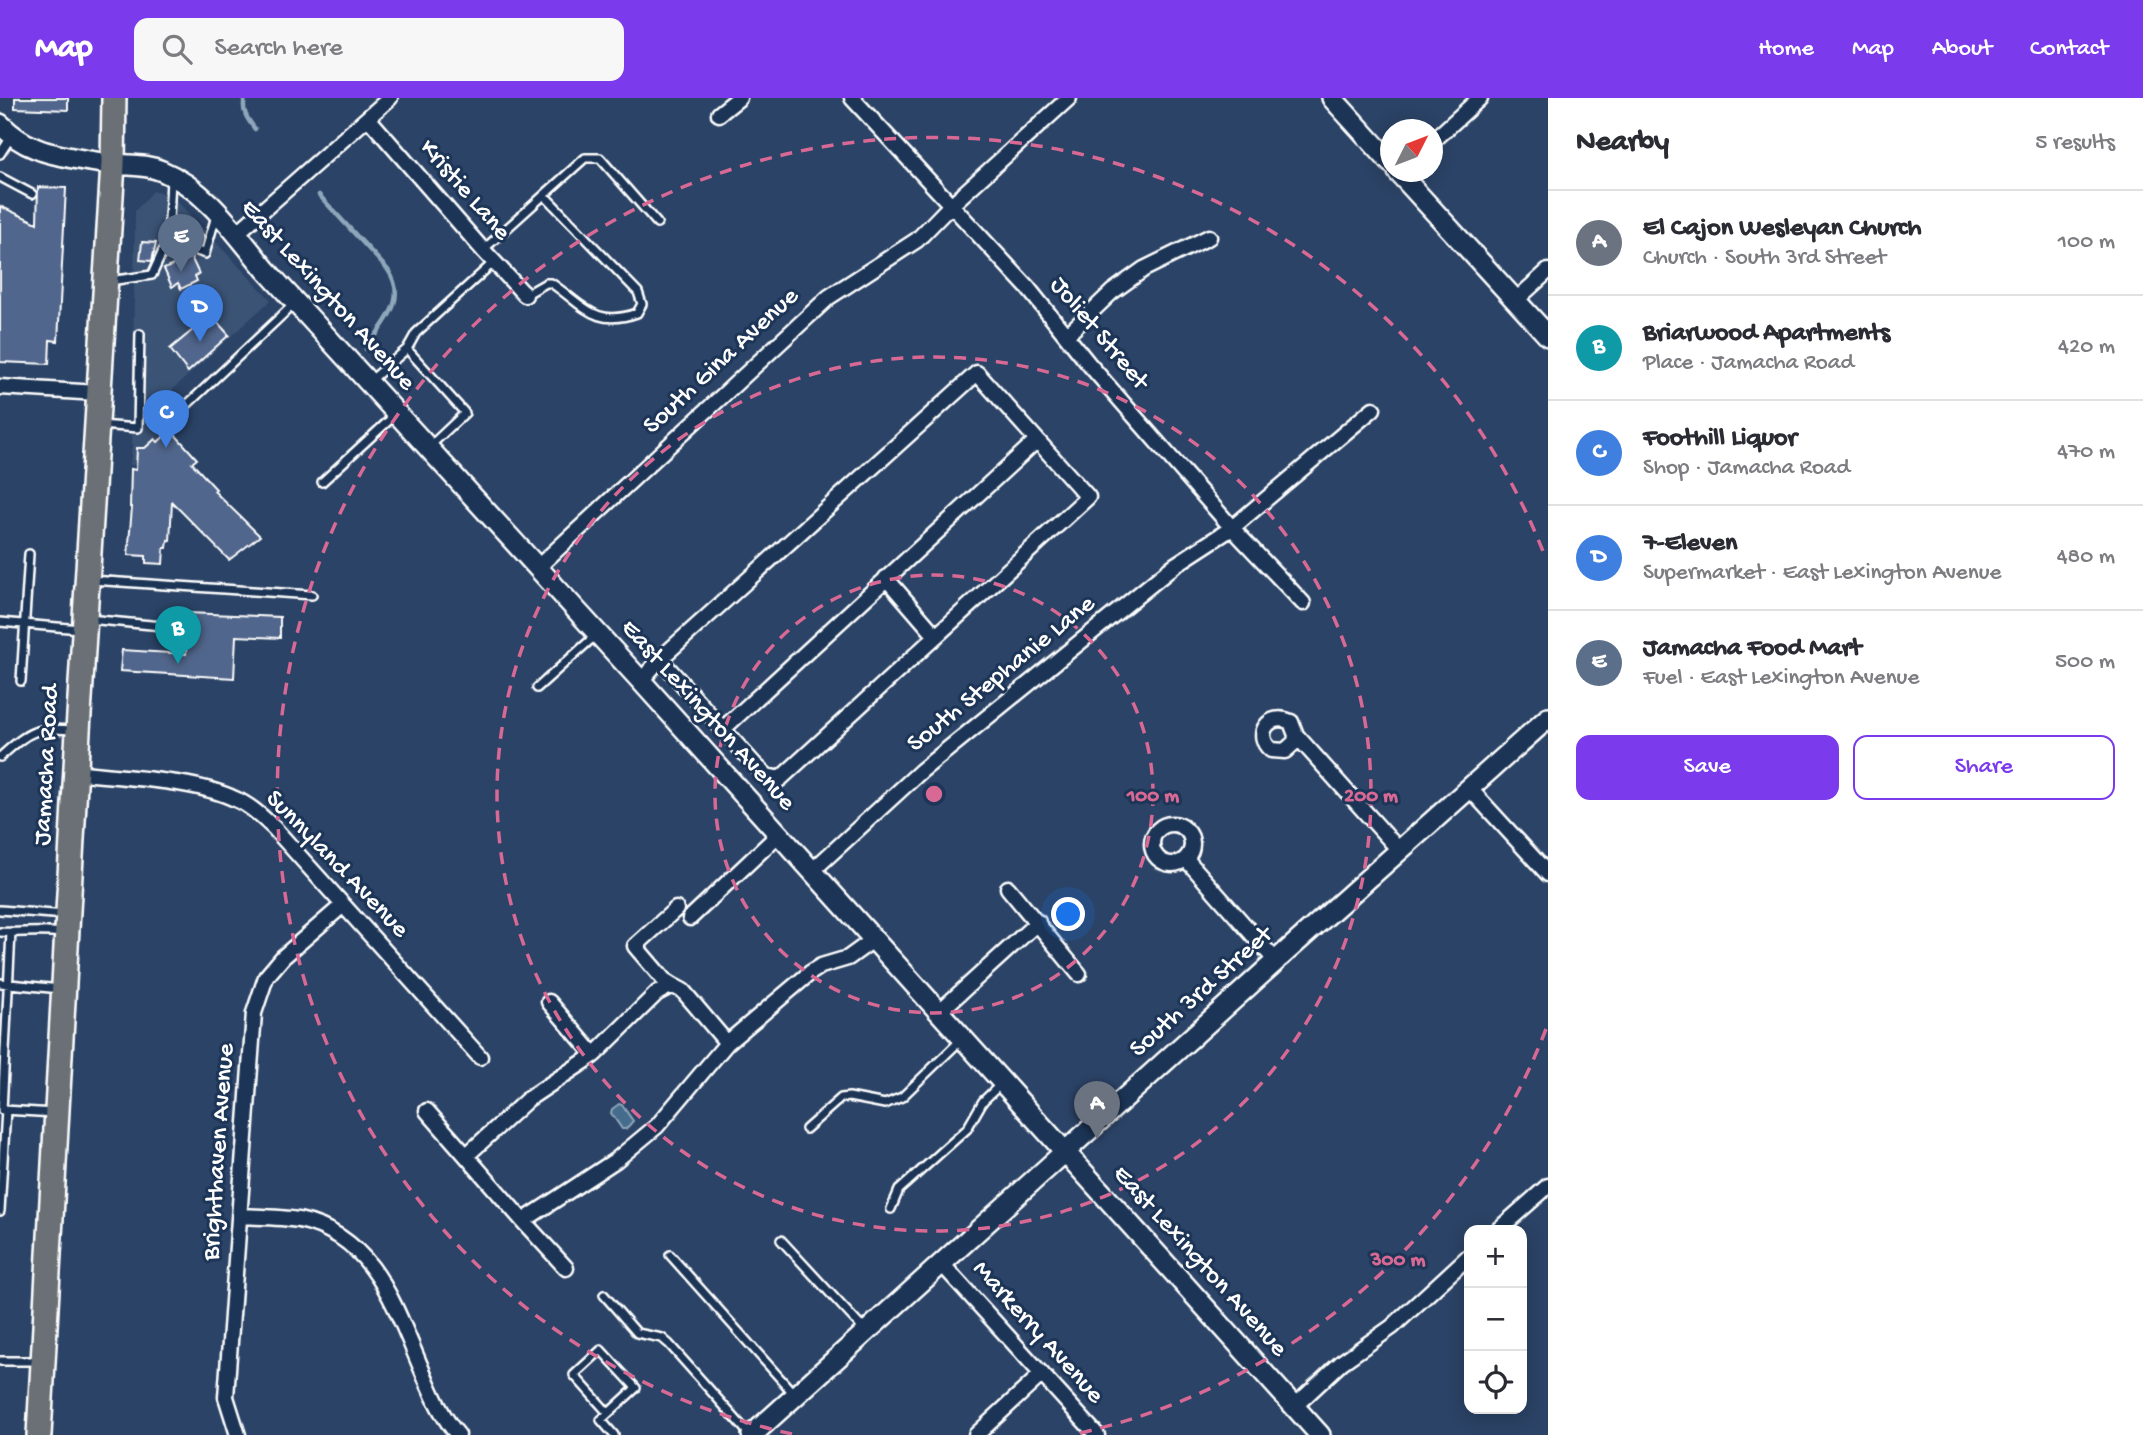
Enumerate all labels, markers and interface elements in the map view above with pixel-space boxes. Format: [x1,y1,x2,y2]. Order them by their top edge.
search box [134,18,624,81]
text: Map [35,30,92,68]
icon: search [158,30,196,68]
text: Search here [214,34,343,65]
text: Home [1758,35,1814,64]
text: Map [1852,35,1894,64]
text: About [1932,35,1992,64]
text: Contact [2030,35,2108,64]
north arrow [1380,119,1443,182]
text: Nearby [1576,126,1669,161]
text: 5 results [2035,130,2115,157]
street label: Kristie Lane [412,134,517,249]
street label: East Lexington Avenue [233,194,422,399]
pin: E [158,214,204,272]
text: El Cajon Wesleyan Church [1643,214,1921,245]
text: A [1592,229,1606,256]
text: 100 m [2058,229,2115,256]
text: Church · South 3rd Street [1643,245,1886,272]
street label: Joliet Street [1042,271,1156,399]
street label: South Gina Avenue [638,282,807,442]
pin: D [177,284,223,342]
text: Briarwood Apartments [1643,319,1890,350]
text: B [1593,334,1605,361]
text: 420 m [2058,334,2115,361]
text: Place · Jamacha Road [1643,350,1854,377]
pin: C [143,390,189,448]
text: Foothill Liquor [1643,424,1797,455]
text: C [1593,439,1605,466]
text: 470 m [2057,439,2115,466]
text: Shop · Jamacha Road [1643,455,1850,482]
text: 7-Eleven [1643,529,1737,560]
text: D [1592,544,1607,571]
text: 480 m [2057,544,2115,571]
text: Supermarket · East Lexington Avenue [1643,560,2001,587]
street label: South Stephanie Lane [902,589,1103,760]
pin: B [155,606,201,664]
street label: East Lexington Avenue [613,614,802,819]
text: Jamacha Food Mart [1643,634,1862,665]
text: E [1592,649,1606,676]
text: 500 m [2055,649,2115,676]
text: Fuel · East Lexington Avenue [1643,665,1919,692]
street label: Jamacha Road [28,682,68,846]
button: Save [1576,735,1839,800]
button: Share [1853,735,2115,800]
centre of rings [922,782,946,806]
street label: Sunnyland Avenue [258,785,415,946]
text: 100 m [1126,785,1179,810]
text: 200 m [1344,785,1398,810]
your location [1051,897,1085,931]
street label: South 3rd Street [1124,919,1282,1065]
street label: Brighthaven Avenue [197,1042,243,1263]
pin: A [1074,1081,1120,1139]
street label: East Lexington Avenue [1105,1160,1294,1365]
map controls [1464,1225,1527,1414]
button: + [1464,1225,1527,1288]
text: 300 m [1370,1249,1425,1274]
street label: Markerry Avenue [965,1255,1110,1412]
button: − [1464,1288,1527,1351]
button: locate [1464,1351,1527,1414]

